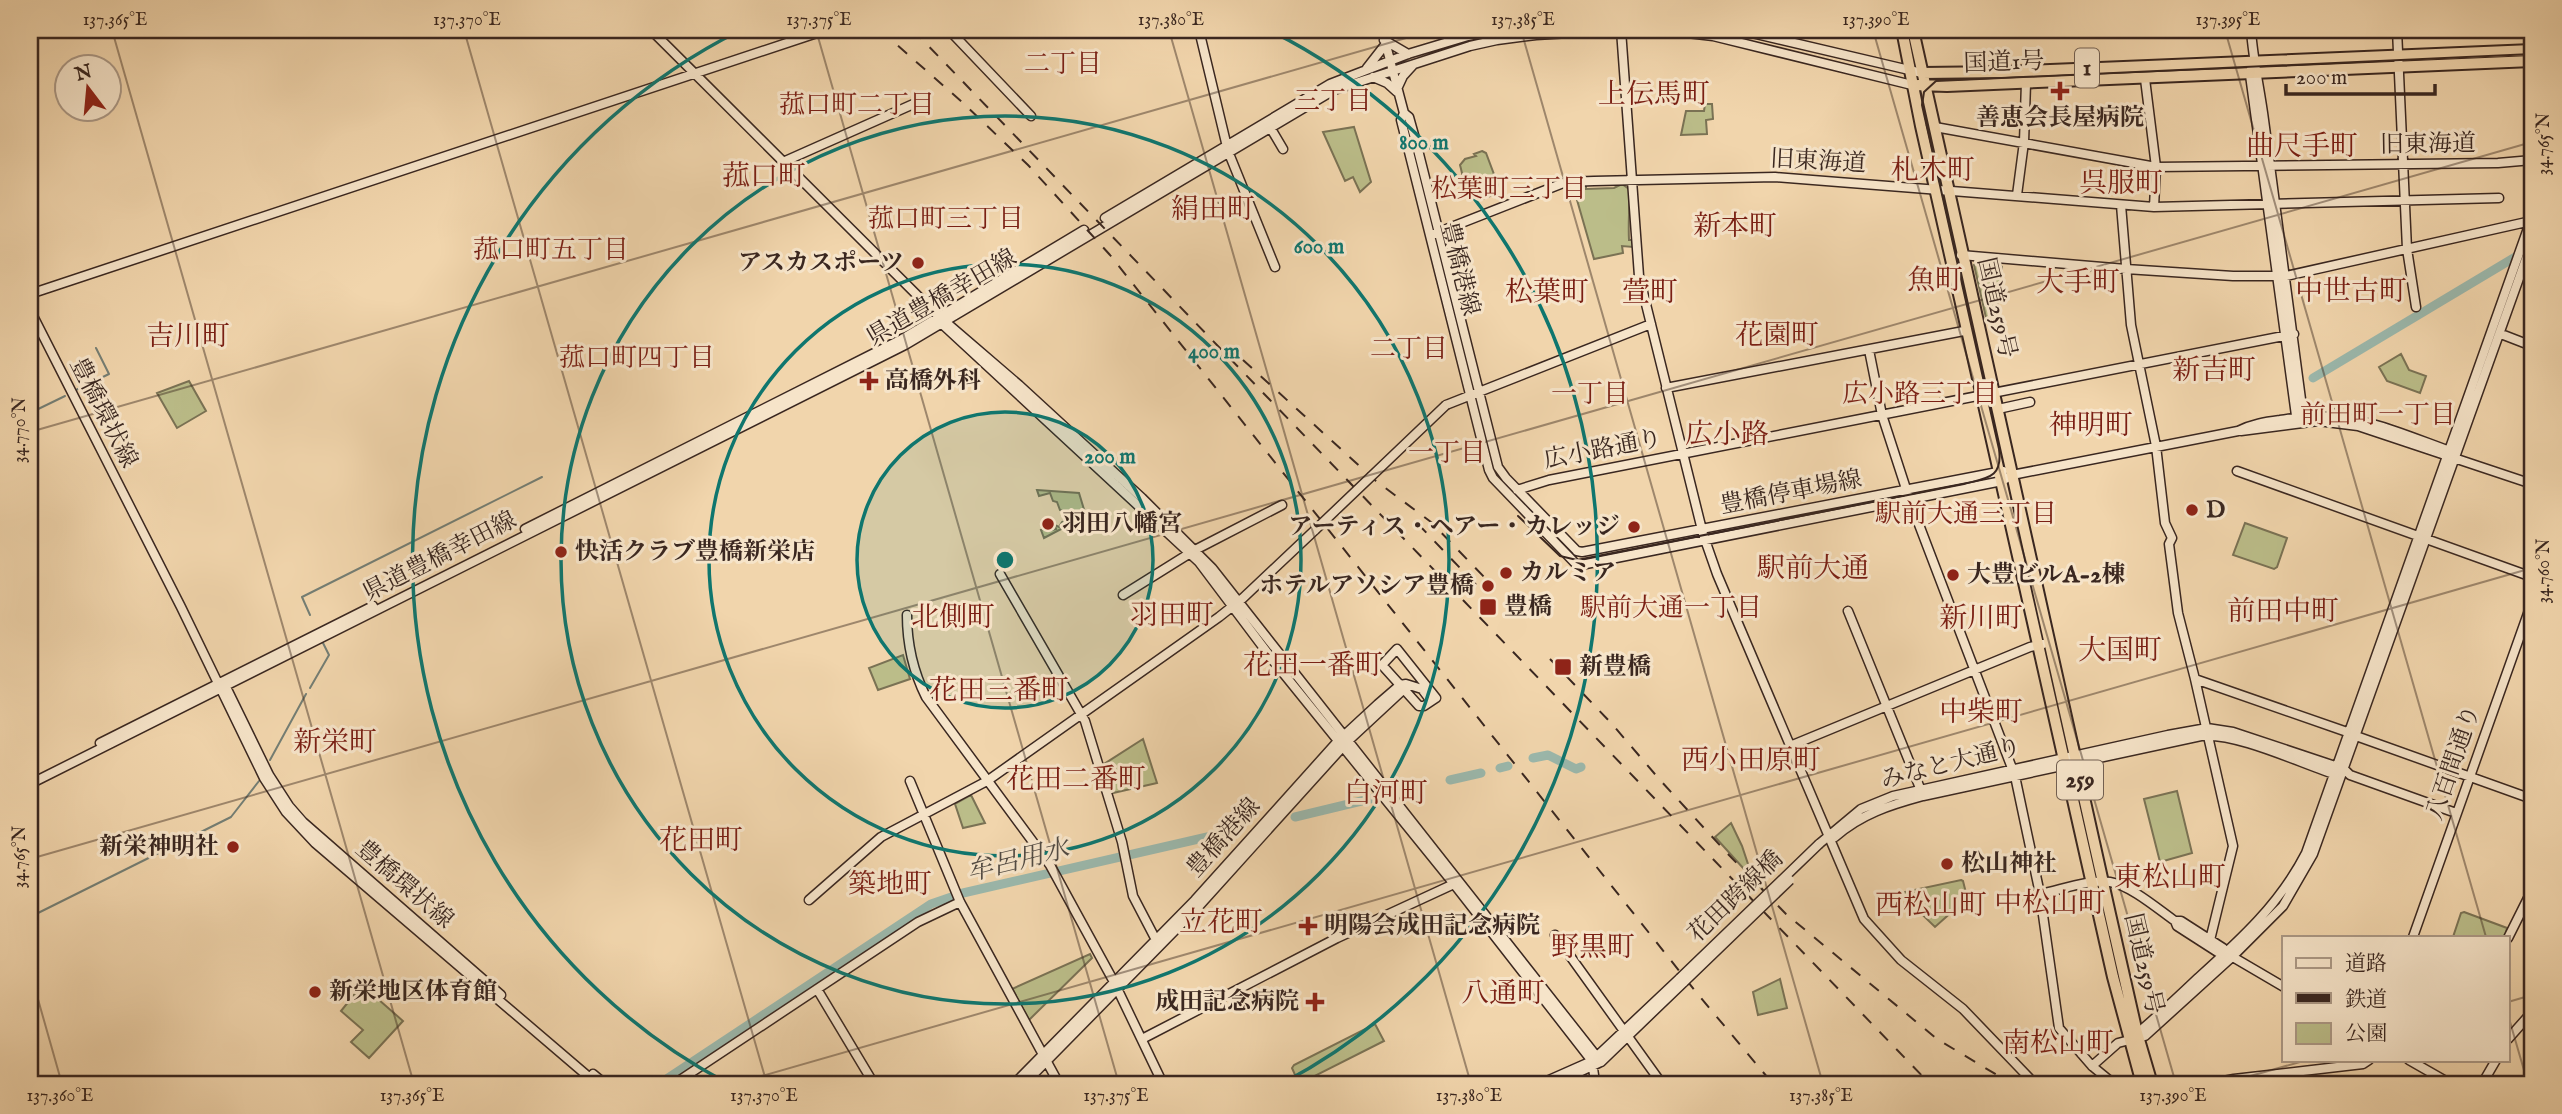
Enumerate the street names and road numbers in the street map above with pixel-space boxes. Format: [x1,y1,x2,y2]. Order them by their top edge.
street label: 国道1号 [1963,46,2045,80]
road number: 1 [2075,48,2099,88]
street label: 旧東海道 [2380,129,2476,161]
street label: 旧東海道 [1769,144,1867,180]
street label: 豊橋港線 [1432,219,1486,319]
street label: 県道豊橋幸田線 [862,243,1022,353]
street label: 国道259号 [1969,255,2023,361]
street label: 豊橋環状線 [62,353,144,473]
street label: 広小路通り [1541,423,1665,477]
street label: 豊橋停車場線 [1717,464,1865,522]
street label: 県道豊橋幸田線 [358,505,522,609]
street label: 八百間通り [2420,701,2488,825]
street label: みなと大通り [1877,732,2025,796]
road number: 259 [2057,760,2103,800]
street label: 豊橋港線 [1180,792,1268,884]
street label: 豊橋環状線 [349,834,459,936]
street label: 花田跨線橋 [1682,844,1790,950]
street label: 国道259号 [2116,911,2170,1017]

